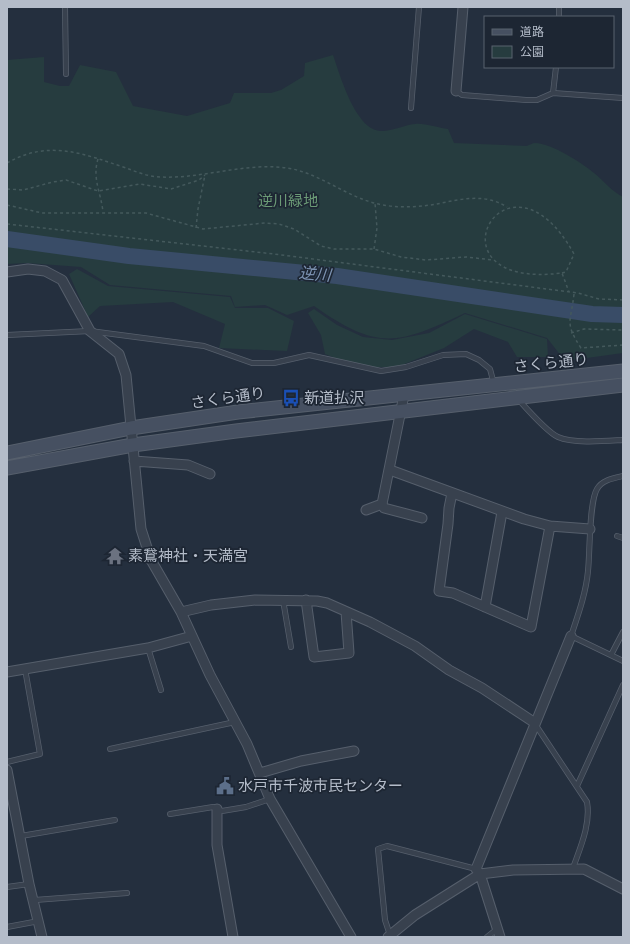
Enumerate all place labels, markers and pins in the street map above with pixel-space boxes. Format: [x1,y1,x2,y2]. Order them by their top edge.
bus stop icon: 新道払沢 [281,388,301,408]
place label: 新道払沢 [304,389,364,407]
temple icon: 素鵞神社・天満宮 [105,546,125,566]
place label: 素鵞神社・天満宮 [128,547,248,565]
public building icon: 水戸市千波市民センター [215,776,235,796]
place label: 水戸市千波市民センター [238,777,403,795]

